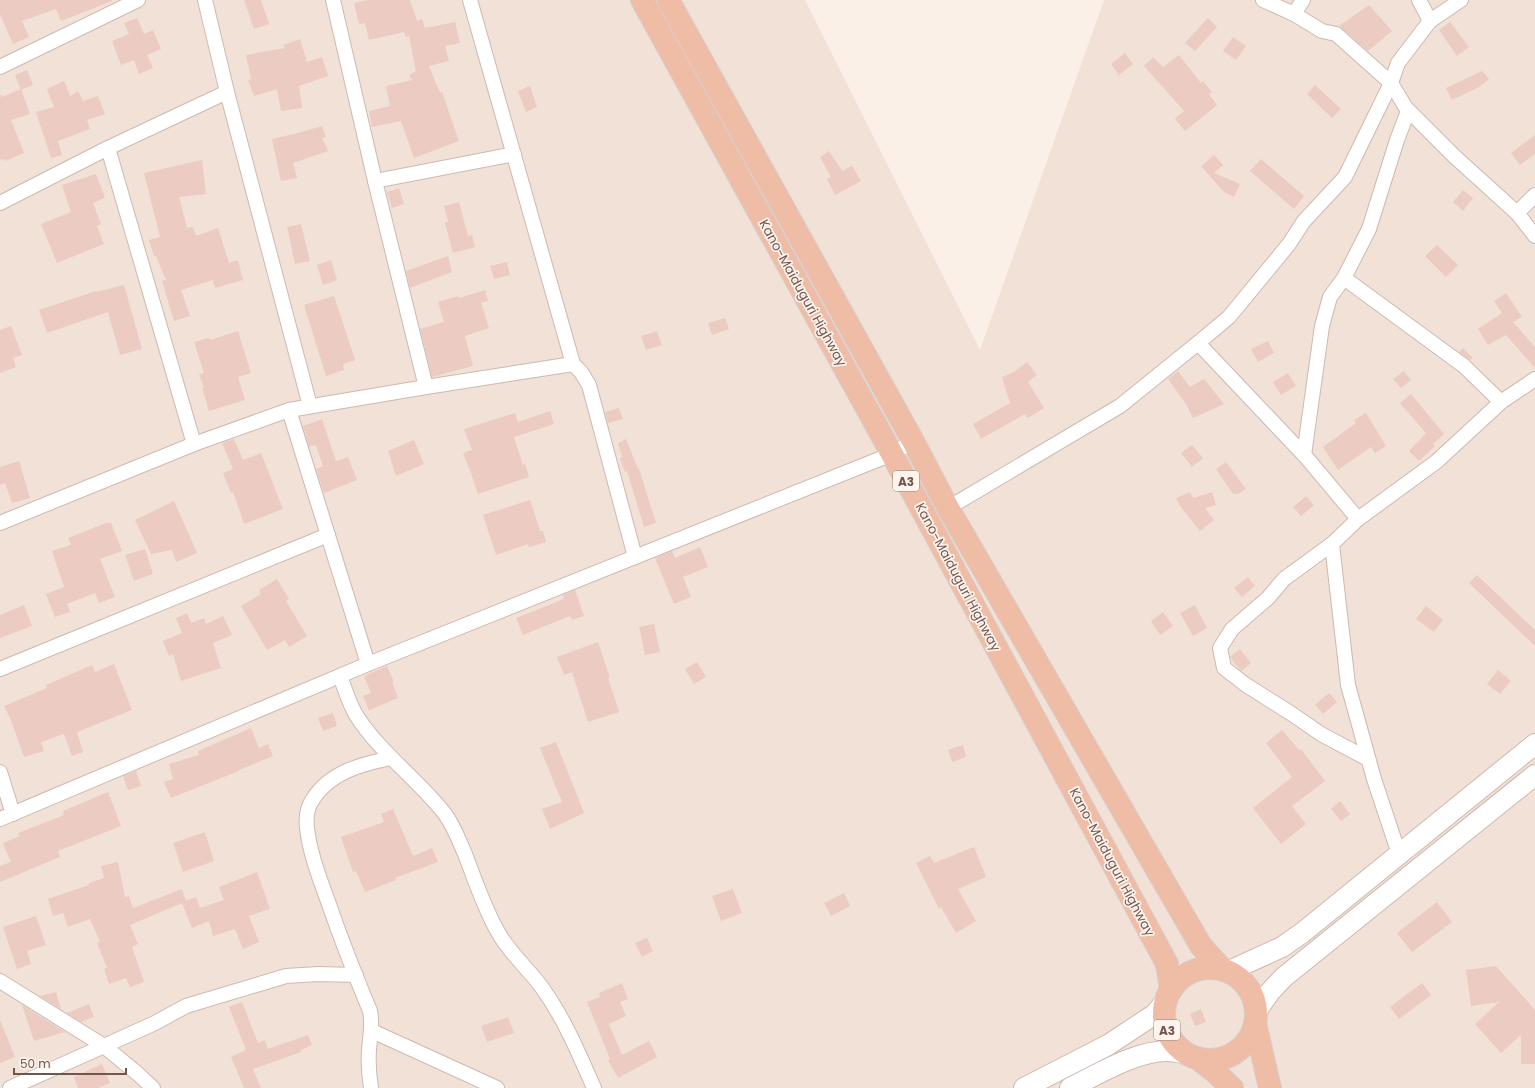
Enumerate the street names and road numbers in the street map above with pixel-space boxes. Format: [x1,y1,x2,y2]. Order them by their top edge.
street label: Kano-Maiduguri Highway [755,216,852,371]
road number: A3 [893,471,919,491]
street label: Kano-Maiduguri Highway [911,500,1006,655]
street label: Kano-Maiduguri Highway [1065,785,1160,940]
road number: A3 [1154,1020,1180,1040]

